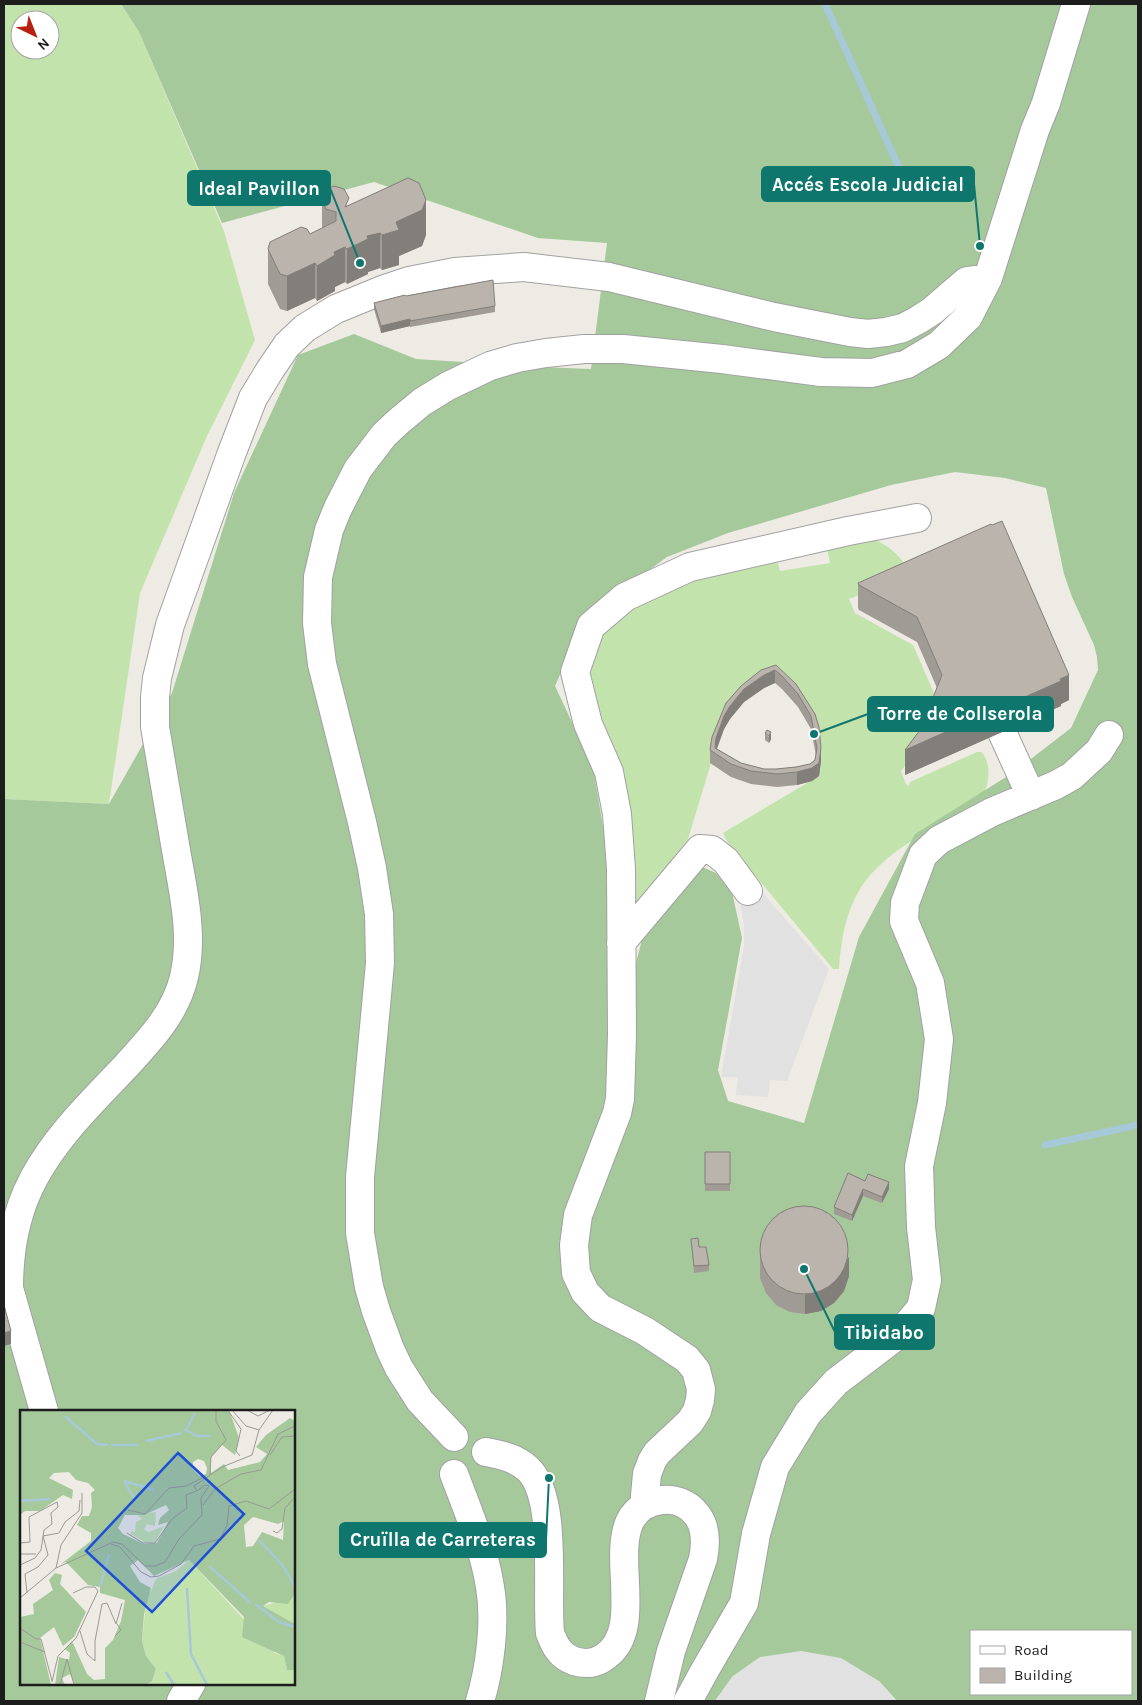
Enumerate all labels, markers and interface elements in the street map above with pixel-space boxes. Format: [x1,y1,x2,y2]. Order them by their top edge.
north arrow [10,10,60,60]
text: N [34,34,53,54]
callout: Accés Escola Judicial [762,167,974,201]
callout: Ideal Pavillon [188,171,330,205]
text: Accés Escola Judicial [772,174,964,196]
text: Ideal Pavillon [198,178,320,200]
callout: Torre de Collserola [868,697,1053,731]
text: Torre de Collserola [877,703,1043,725]
callout: Tibidabo [835,1315,934,1349]
text: Tibidabo [844,1322,924,1344]
inset map [20,1410,295,1685]
callout: Cruïlla de Carreteras [340,1523,546,1557]
text: Cruïlla de Carreteras [350,1529,536,1551]
legend [970,1630,1132,1695]
text: Road [1014,1641,1049,1659]
text: Building [1014,1666,1072,1684]

